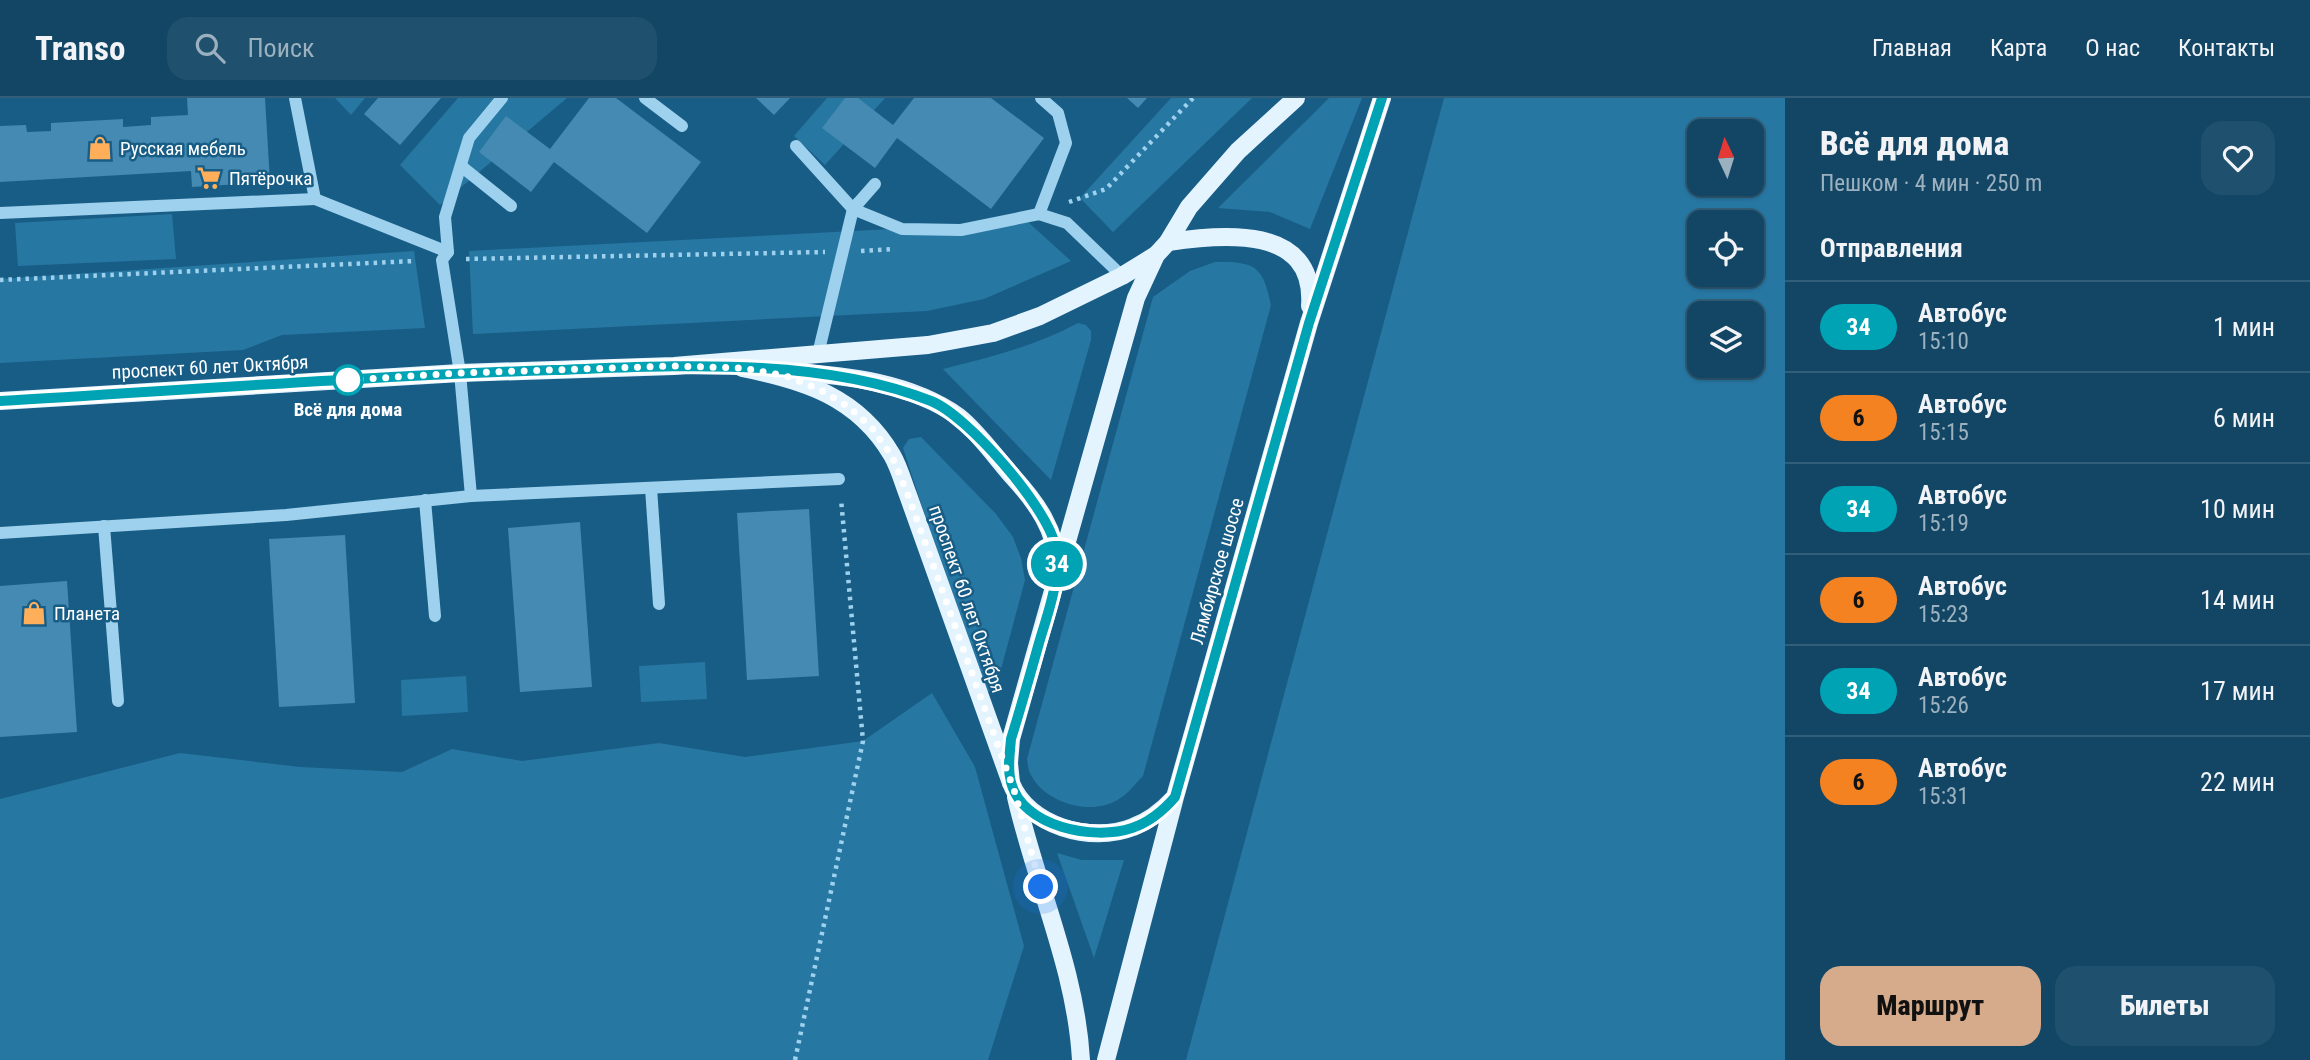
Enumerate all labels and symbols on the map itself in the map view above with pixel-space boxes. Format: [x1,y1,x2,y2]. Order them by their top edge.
north arrow [1687,119,1764,196]
shop icon: Русская мебель [86,134,114,162]
place label: Русская мебель [120,137,246,160]
supermarket icon: Пятёрочка [195,164,223,192]
place label: Пятёрочка [229,167,312,190]
street label: проспект 60 лет Октября [111,350,309,384]
marker: Всё для дома [333,365,363,395]
place label: Всё для дома [294,398,402,421]
street label: Лямбирское шоссе [1185,495,1249,647]
street label: проспект 60 лет Октября [924,502,1010,696]
line badge: 34 [1026,541,1088,587]
shop icon: Планета [20,599,48,627]
place label: Планета [54,602,120,625]
your location [1023,869,1058,904]

